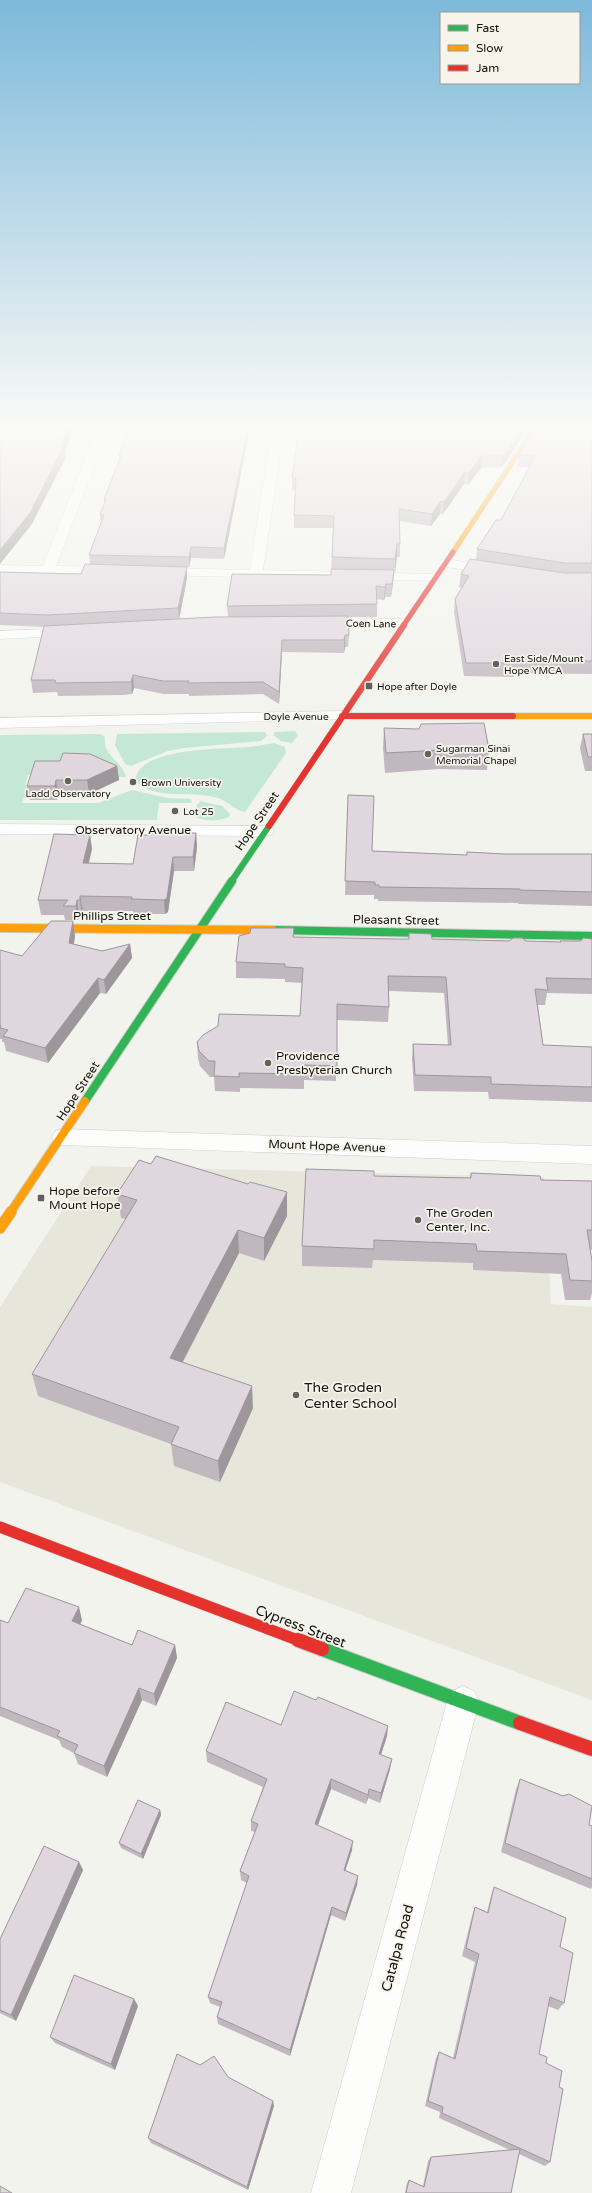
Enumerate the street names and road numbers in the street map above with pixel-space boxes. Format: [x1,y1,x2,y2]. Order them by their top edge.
street label: Coen Lane [346,618,397,630]
street label: Doyle Avenue [263,711,329,723]
street label: Hope Street [232,789,282,853]
street label: Observatory Avenue [75,823,191,837]
street label: Phillips Street [73,909,151,923]
street label: Pleasant Street [353,912,440,928]
street label: Hope Street [54,1058,103,1123]
street label: Mount Hope Avenue [268,1137,386,1155]
street label: Cypress Street [253,1601,349,1652]
street label: Catalpa Road [378,1903,417,1994]

